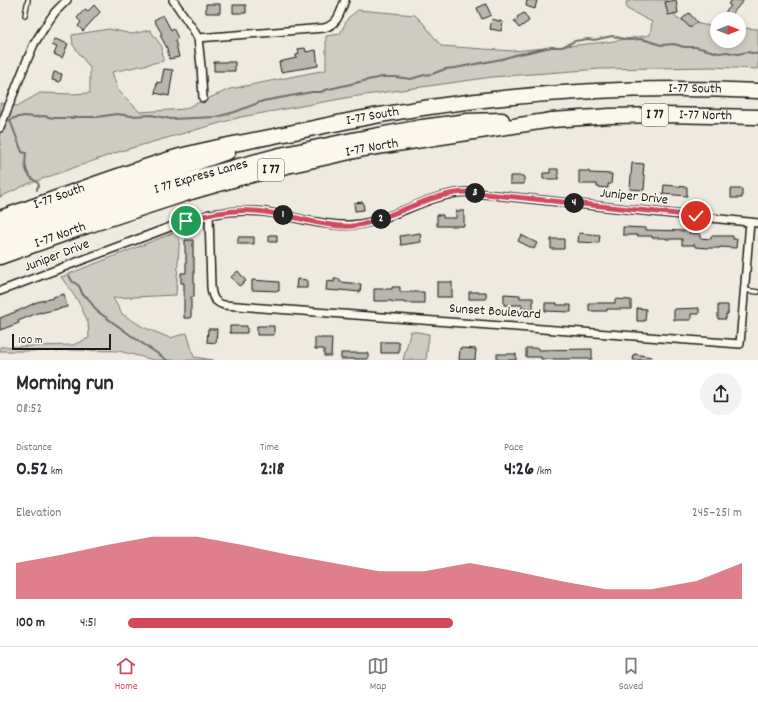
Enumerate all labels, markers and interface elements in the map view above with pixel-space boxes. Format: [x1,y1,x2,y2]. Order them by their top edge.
north arrow [710,12,746,48]
map controls [710,12,746,48]
street label: I-77 South [668,79,722,100]
street label: I-77 South [344,102,400,131]
road number: I 77 [642,104,668,126]
street label: I-77 North [679,105,732,126]
street label: I-77 North [344,134,400,163]
street label: I 77 Express Lanes [152,154,250,200]
road number: I 77 [258,159,284,181]
street label: I-77 South [31,178,88,215]
pin: 3 [465,183,485,203]
street label: Juniper Drive [599,183,669,211]
text: 3 [473,185,477,201]
pin: 4 [564,193,584,213]
text: 4 [572,195,576,211]
pin [679,199,713,233]
pin [169,204,203,238]
pin: 1 [273,205,293,225]
icon: check [685,205,707,227]
text: 1 [282,207,284,223]
pin: 2 [371,209,391,229]
icon: arrive [175,210,197,232]
text: 2 [379,211,383,227]
street label: I-77 North [32,217,89,254]
street label: Juniper Drive [22,234,92,278]
street label: Sunset Boulevard [449,299,541,325]
scale bar [12,332,111,351]
text: 100 m [18,333,42,349]
text: Morning run [16,369,114,400]
button: share [700,373,742,415]
text: 08:52 [16,400,42,419]
text: Distance [16,440,52,456]
text: Time [260,440,279,456]
text: Pace [504,440,523,456]
text: 0.52 [16,456,48,484]
text: 2:18 [260,456,284,484]
text: 4:26 [504,456,534,484]
text: km [48,464,63,480]
text: /km [534,464,552,480]
text: Elevation [16,504,61,523]
text: 245–251 m [692,504,742,523]
text: 100 m [16,614,45,633]
text: 4:51 [80,614,96,633]
tab: Home [115,655,138,695]
tab: Map [367,655,389,695]
tab: Saved [619,655,643,695]

